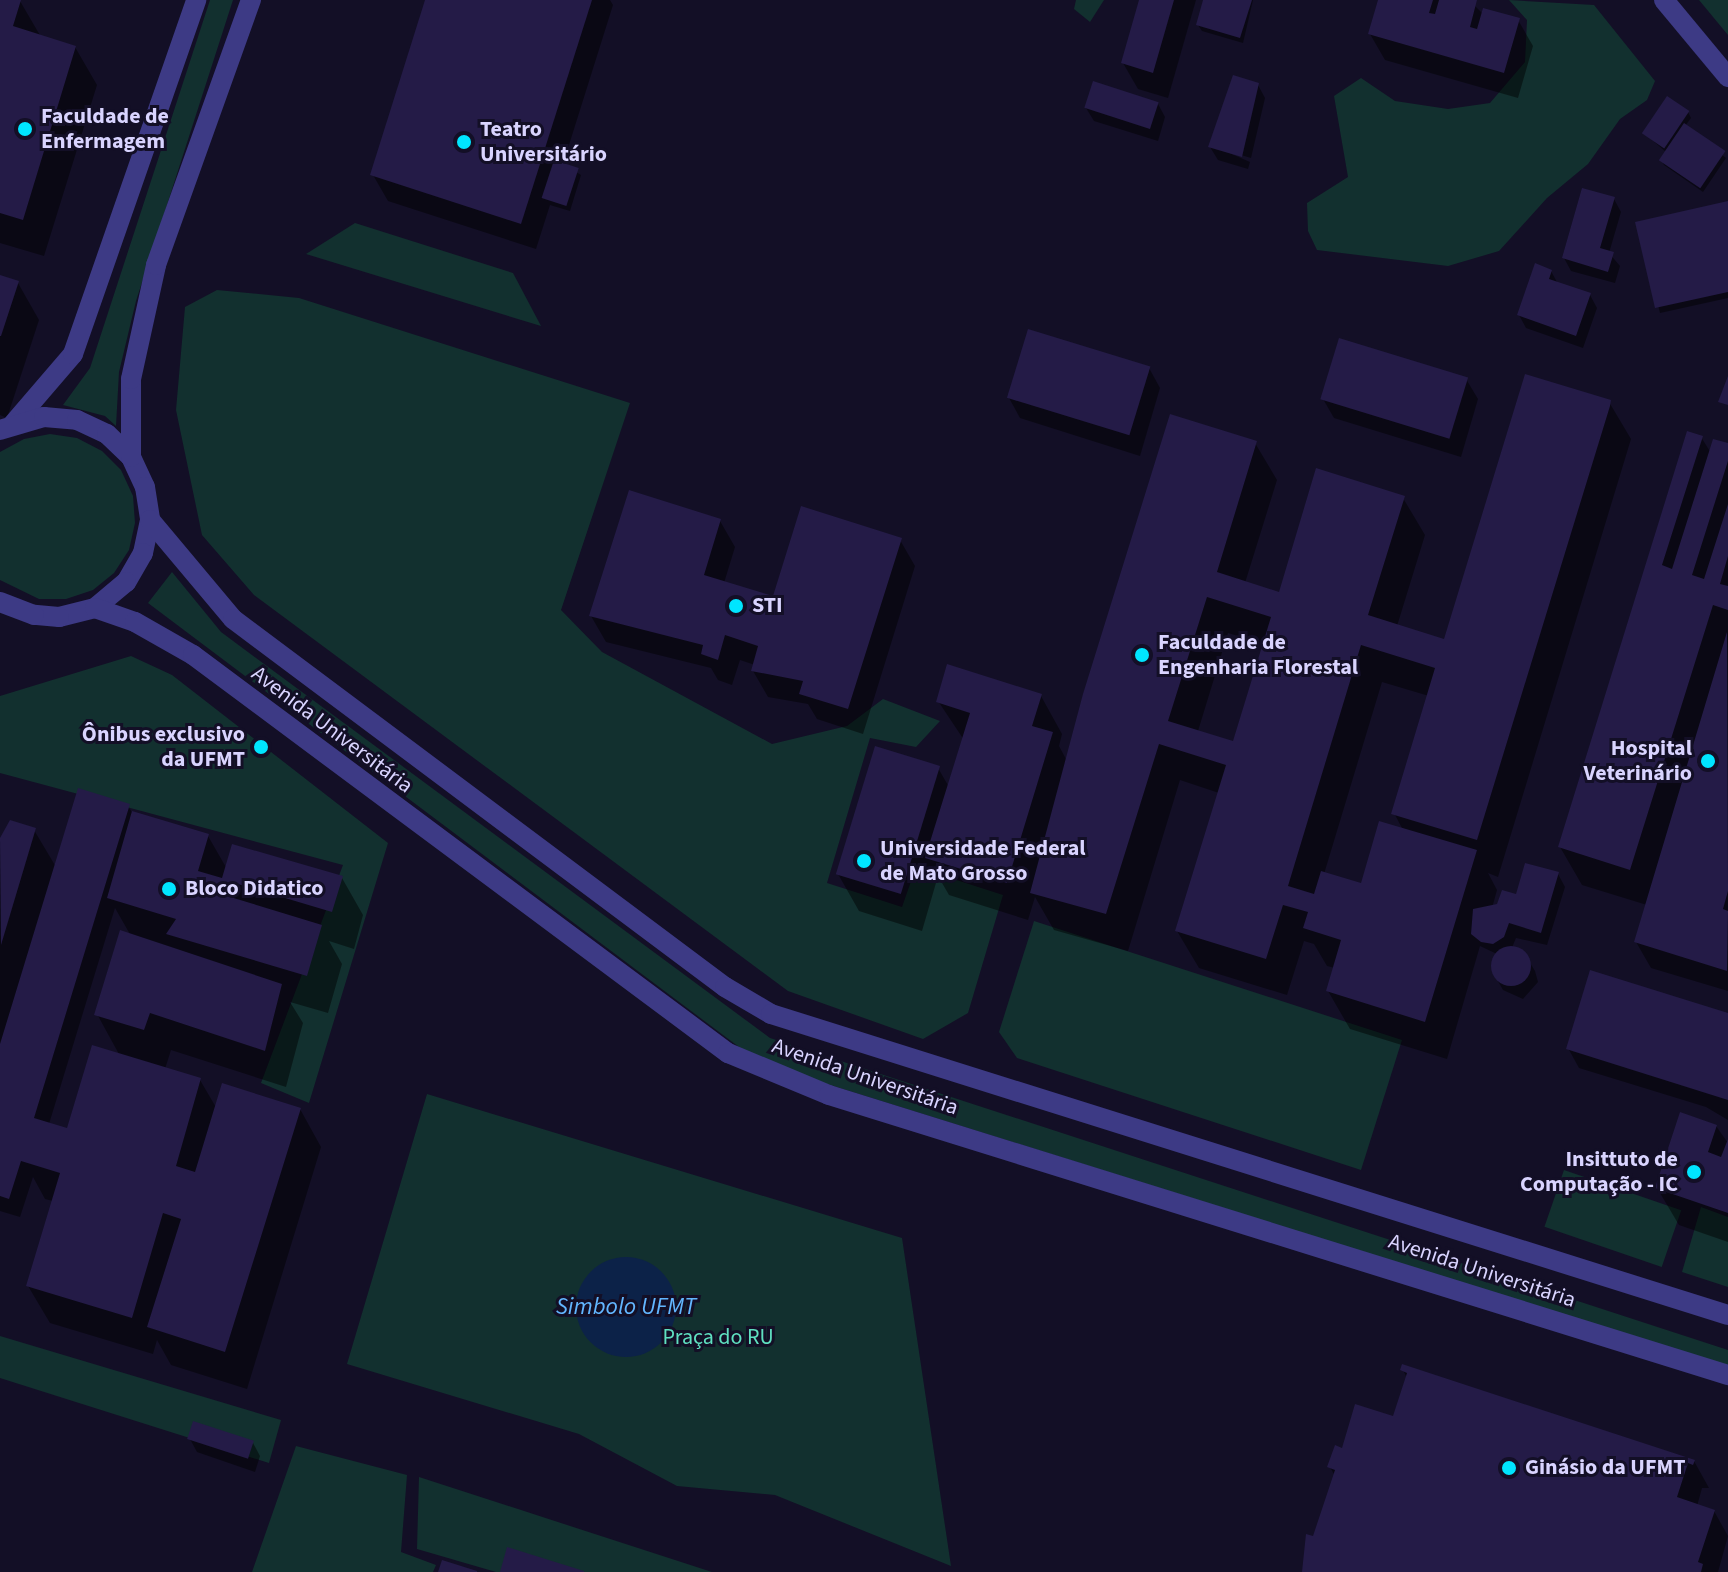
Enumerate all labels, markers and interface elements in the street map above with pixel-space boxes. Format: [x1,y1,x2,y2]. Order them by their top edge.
place label: Faculdade de Enfermagem [41,103,169,154]
place label: Teatro Universitário [480,116,607,168]
marker: Faculdade de Enfermagem [16,120,34,138]
marker: Teatro Universitário [455,133,473,151]
place label: STI [752,593,783,619]
marker: STI [727,597,745,615]
place label: Faculdade de Engenharia Florestal [1158,629,1358,680]
marker: Faculdade de Engenharia Florestal [1133,646,1151,664]
street label: Avenida Universitária [246,661,418,799]
place label: Ônibus exclusivo da UFMT [82,721,245,772]
place label: Hospital Veterinário [1584,735,1692,786]
marker: Ônibus exclusivo da UFMT [252,738,270,756]
marker: Hospital Veterinário [1699,752,1717,770]
place label: Universidade Federal de Mato Grosso [880,835,1086,886]
marker: Universidade Federal de Mato Grosso [855,852,873,870]
place label: Bloco Didatico [185,876,323,902]
marker: Bloco Didatico [160,880,178,898]
street label: Avenida Universitária [768,1033,962,1121]
place label: Insittuto de Computação - IC [1520,1146,1678,1198]
marker: Insittuto de Computação - IC [1685,1163,1703,1181]
street label: Avenida Universitária [1385,1228,1579,1314]
water label: Simbolo UFMT [556,1293,696,1321]
park label: Praça do RU [662,1325,774,1351]
place label: Ginásio da UFMT [1525,1455,1685,1481]
marker: Ginásio da UFMT [1500,1459,1518,1477]

